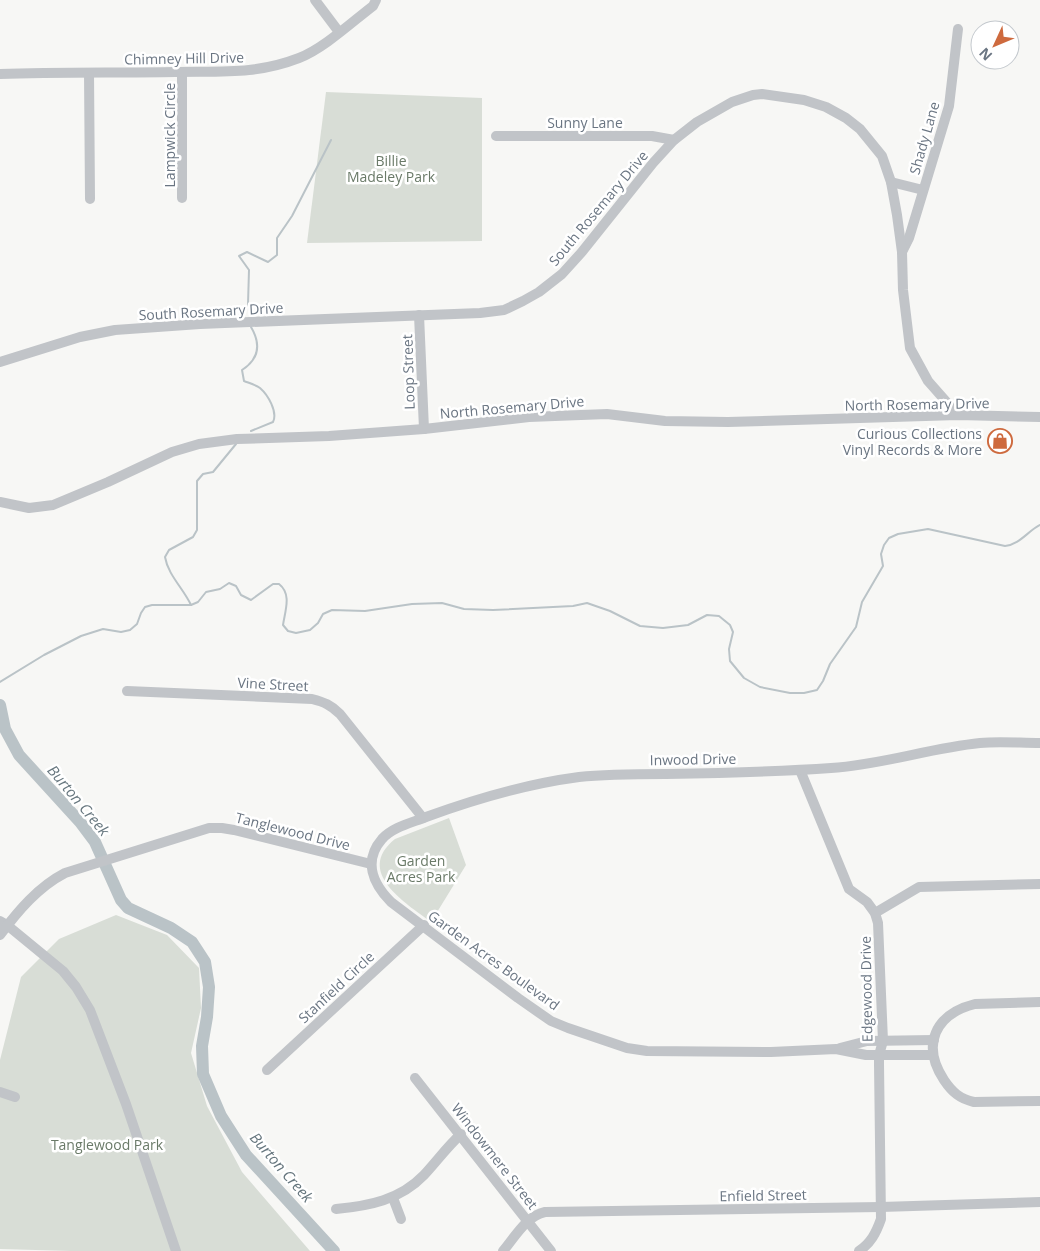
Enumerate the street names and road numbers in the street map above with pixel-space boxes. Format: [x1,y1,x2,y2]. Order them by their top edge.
street label: Chimney Hill Drive [124,47,244,69]
street label: Lampwick Circle [160,82,179,187]
street label: Shady Lane [905,99,943,177]
street label: Sunny Lane [547,113,623,132]
street label: South Rosemary Drive [544,146,652,270]
street label: South Rosemary Drive [138,298,284,324]
street label: Loop Street [397,334,419,410]
street label: North Rosemary Drive [439,391,585,423]
street label: North Rosemary Drive [844,393,990,415]
street label: Vine Street [237,673,309,695]
street label: Inwood Drive [650,749,737,769]
street label: Tanglewood Drive [234,808,352,854]
street label: Garden Acres Boulevard [424,906,564,1014]
street label: Edgewood Drive [856,936,876,1042]
street label: Stanfield Circle [294,947,378,1027]
street label: Windowmere Street [447,1099,543,1213]
street label: Enfield Street [719,1185,807,1205]

